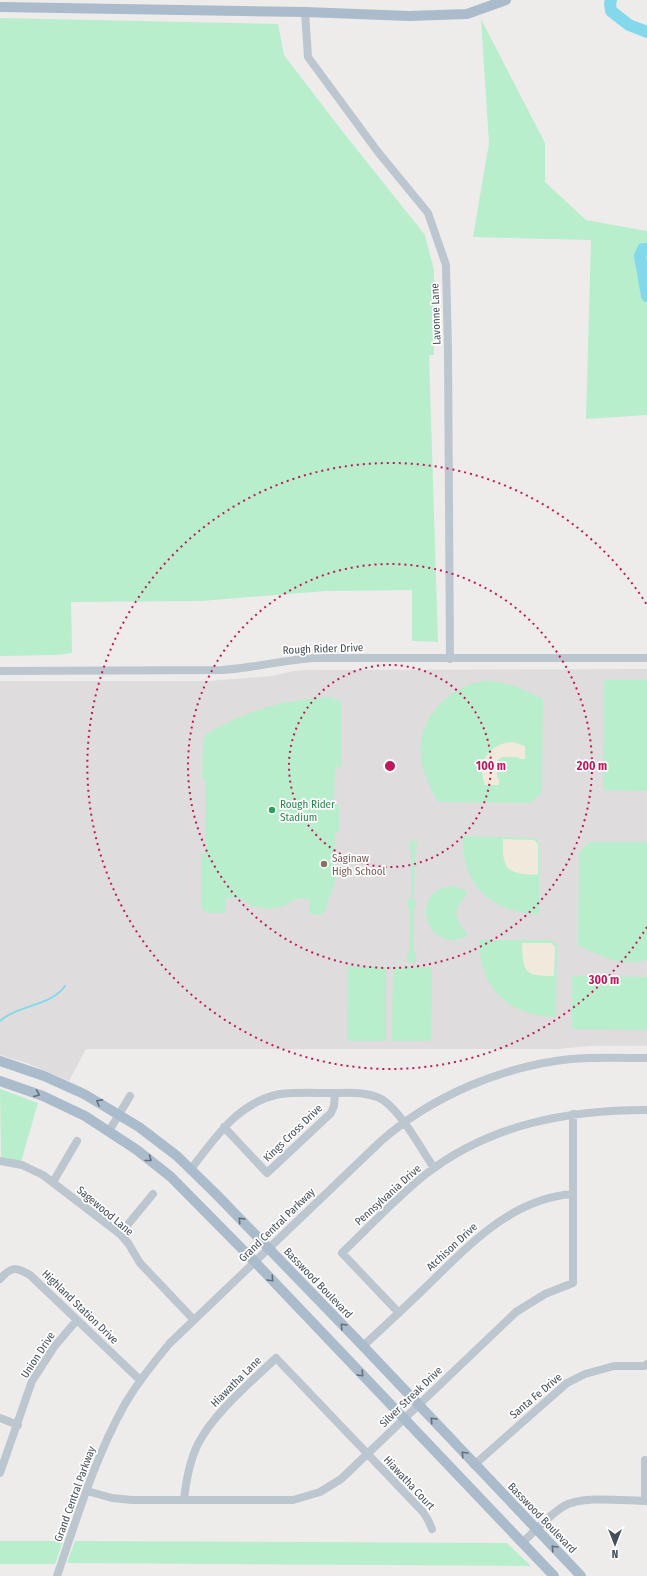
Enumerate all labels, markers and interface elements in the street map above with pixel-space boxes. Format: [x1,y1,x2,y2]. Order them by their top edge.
street label: Lavonne Lane [428,283,444,345]
street label: Rough Rider Drive [282,641,364,657]
centre of rings [383,759,397,773]
text: 100 m [476,759,506,773]
text: 200 m [576,759,607,773]
place label: Rough Rider Stadium [280,798,335,824]
marker: Rough Rider Stadium [267,805,277,815]
place label: Saginaw High School [332,852,386,878]
marker: Saginaw High School [319,859,329,869]
text: 300 m [588,973,619,987]
one-way arrow [33,1089,40,1097]
one-way arrow [96,1099,103,1107]
street label: Kings Cross Drive [261,1102,325,1164]
one-way arrow [144,1154,151,1161]
street label: Pennsylvania Drive [352,1162,424,1228]
street label: Sagewood Lane [74,1184,136,1238]
street label: Grand Central Parkway [236,1185,318,1265]
one-way arrow [238,1217,246,1225]
street label: Atchison Drive [424,1220,480,1274]
street label: Basswood Boulevard [281,1245,355,1321]
street label: Highland Station Drive [39,1267,121,1347]
one-way arrow [267,1274,274,1282]
one-way arrow [340,1323,348,1331]
street label: Union Drive [18,1329,58,1381]
street label: Hiawatha Lane [208,1354,264,1410]
street label: Silver Streak Drive [377,1364,445,1430]
one-way arrow [356,1369,364,1377]
street label: Santa Fe Drive [507,1370,565,1422]
one-way arrow [431,1418,438,1425]
street label: Grand Central Parkway [52,1444,98,1544]
one-way arrow [461,1451,469,1459]
street label: Hiawatha Court [381,1453,438,1513]
street label: Basswood Boulevard [505,1480,579,1556]
north arrow [595,1524,635,1564]
one-way arrow [551,1545,559,1553]
text: N [612,1547,618,1560]

